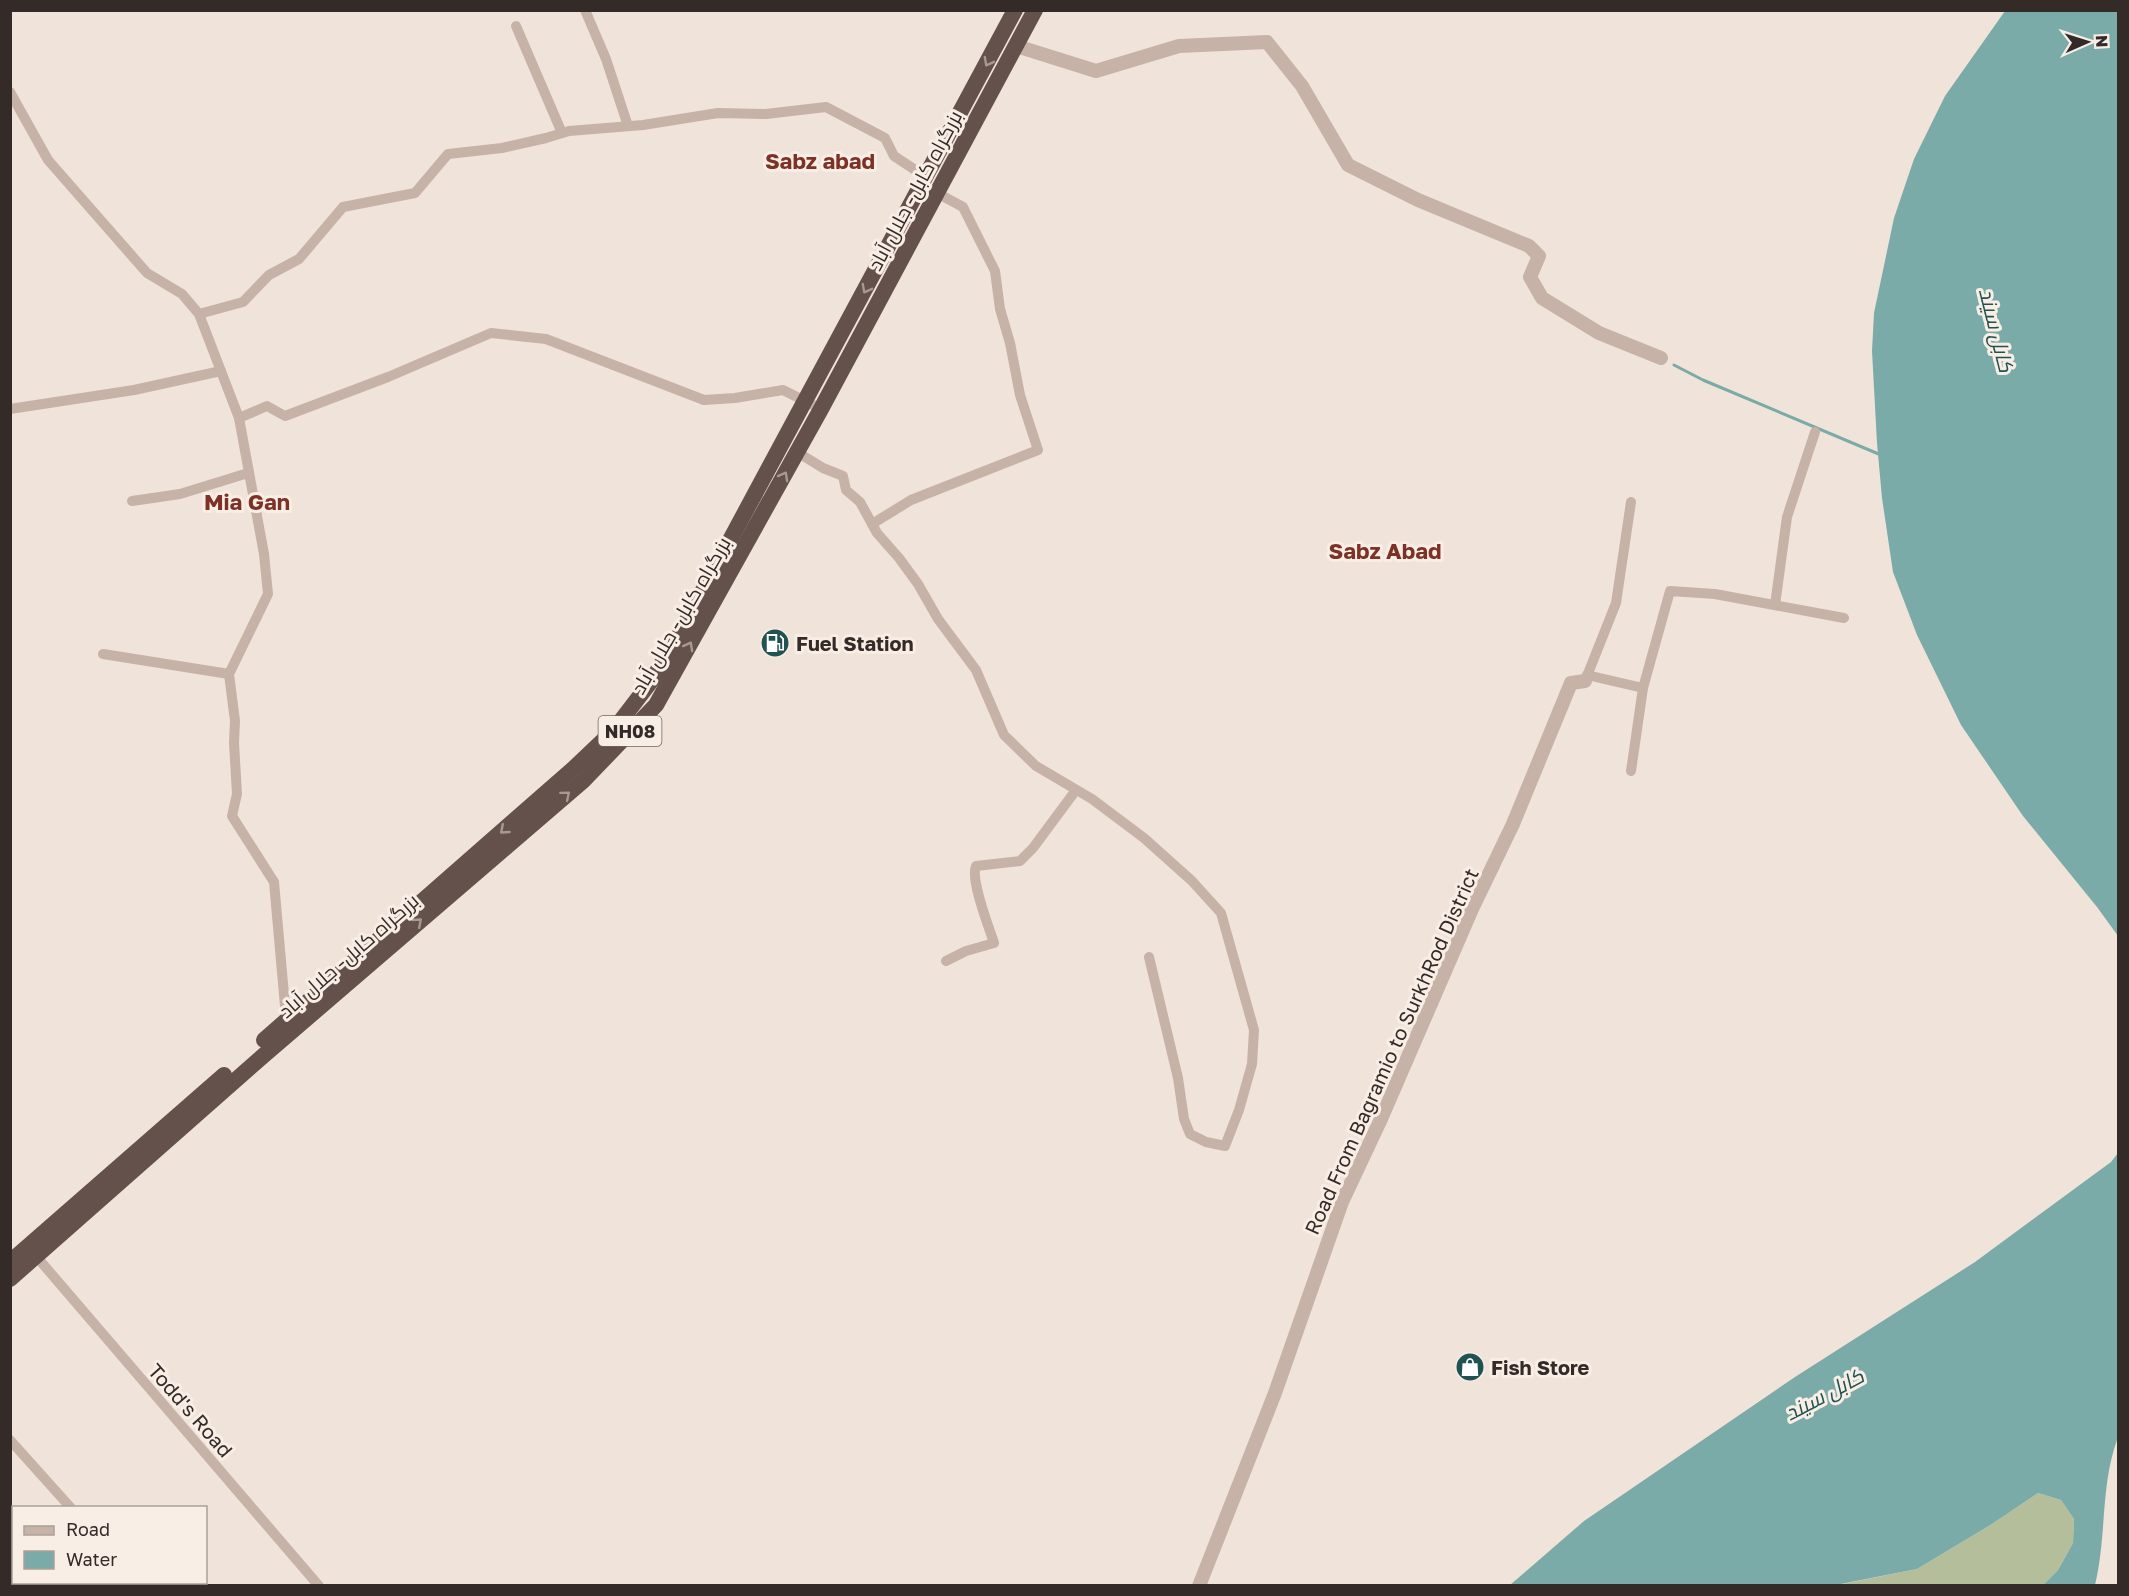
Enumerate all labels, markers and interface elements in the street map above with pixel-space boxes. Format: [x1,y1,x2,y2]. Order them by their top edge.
north arrow [2057,12,2117,72]
text: N [2092,35,2112,48]
one-way arrow [984,56,995,66]
street label: بزرگراه کابل- جلال آباد [862,106,968,275]
district label: Sabz abad [765,147,875,174]
one-way arrow [862,283,873,294]
water label: کابل سيند [1973,285,2020,375]
one-way arrow [776,471,788,482]
district label: Mia Gan [204,488,290,515]
street label: بزرگراه کابل- جلال آباد [625,532,737,699]
district label: Sabz Abad [1328,537,1442,564]
fuel station icon: Fuel Station [759,627,791,659]
place label: Fuel Station [796,631,914,655]
one-way arrow [681,642,693,652]
road number: NH08 [598,716,662,746]
one-way arrow [559,791,570,802]
one-way arrow [500,823,511,834]
street label: Road From Bagramio to SurkhRod District [1299,864,1483,1238]
street label: بزرگراه کابل- جلال آباد [273,888,424,1024]
one-way arrow [411,918,422,929]
shop icon: Fish Store [1454,1351,1486,1383]
place label: Fish Store [1491,1355,1589,1379]
street label: Todd's Road [144,1358,238,1462]
water label: کابل سيند [1780,1362,1868,1427]
legend [12,1506,207,1584]
text: Road [66,1518,110,1540]
text: Water [66,1548,117,1570]

